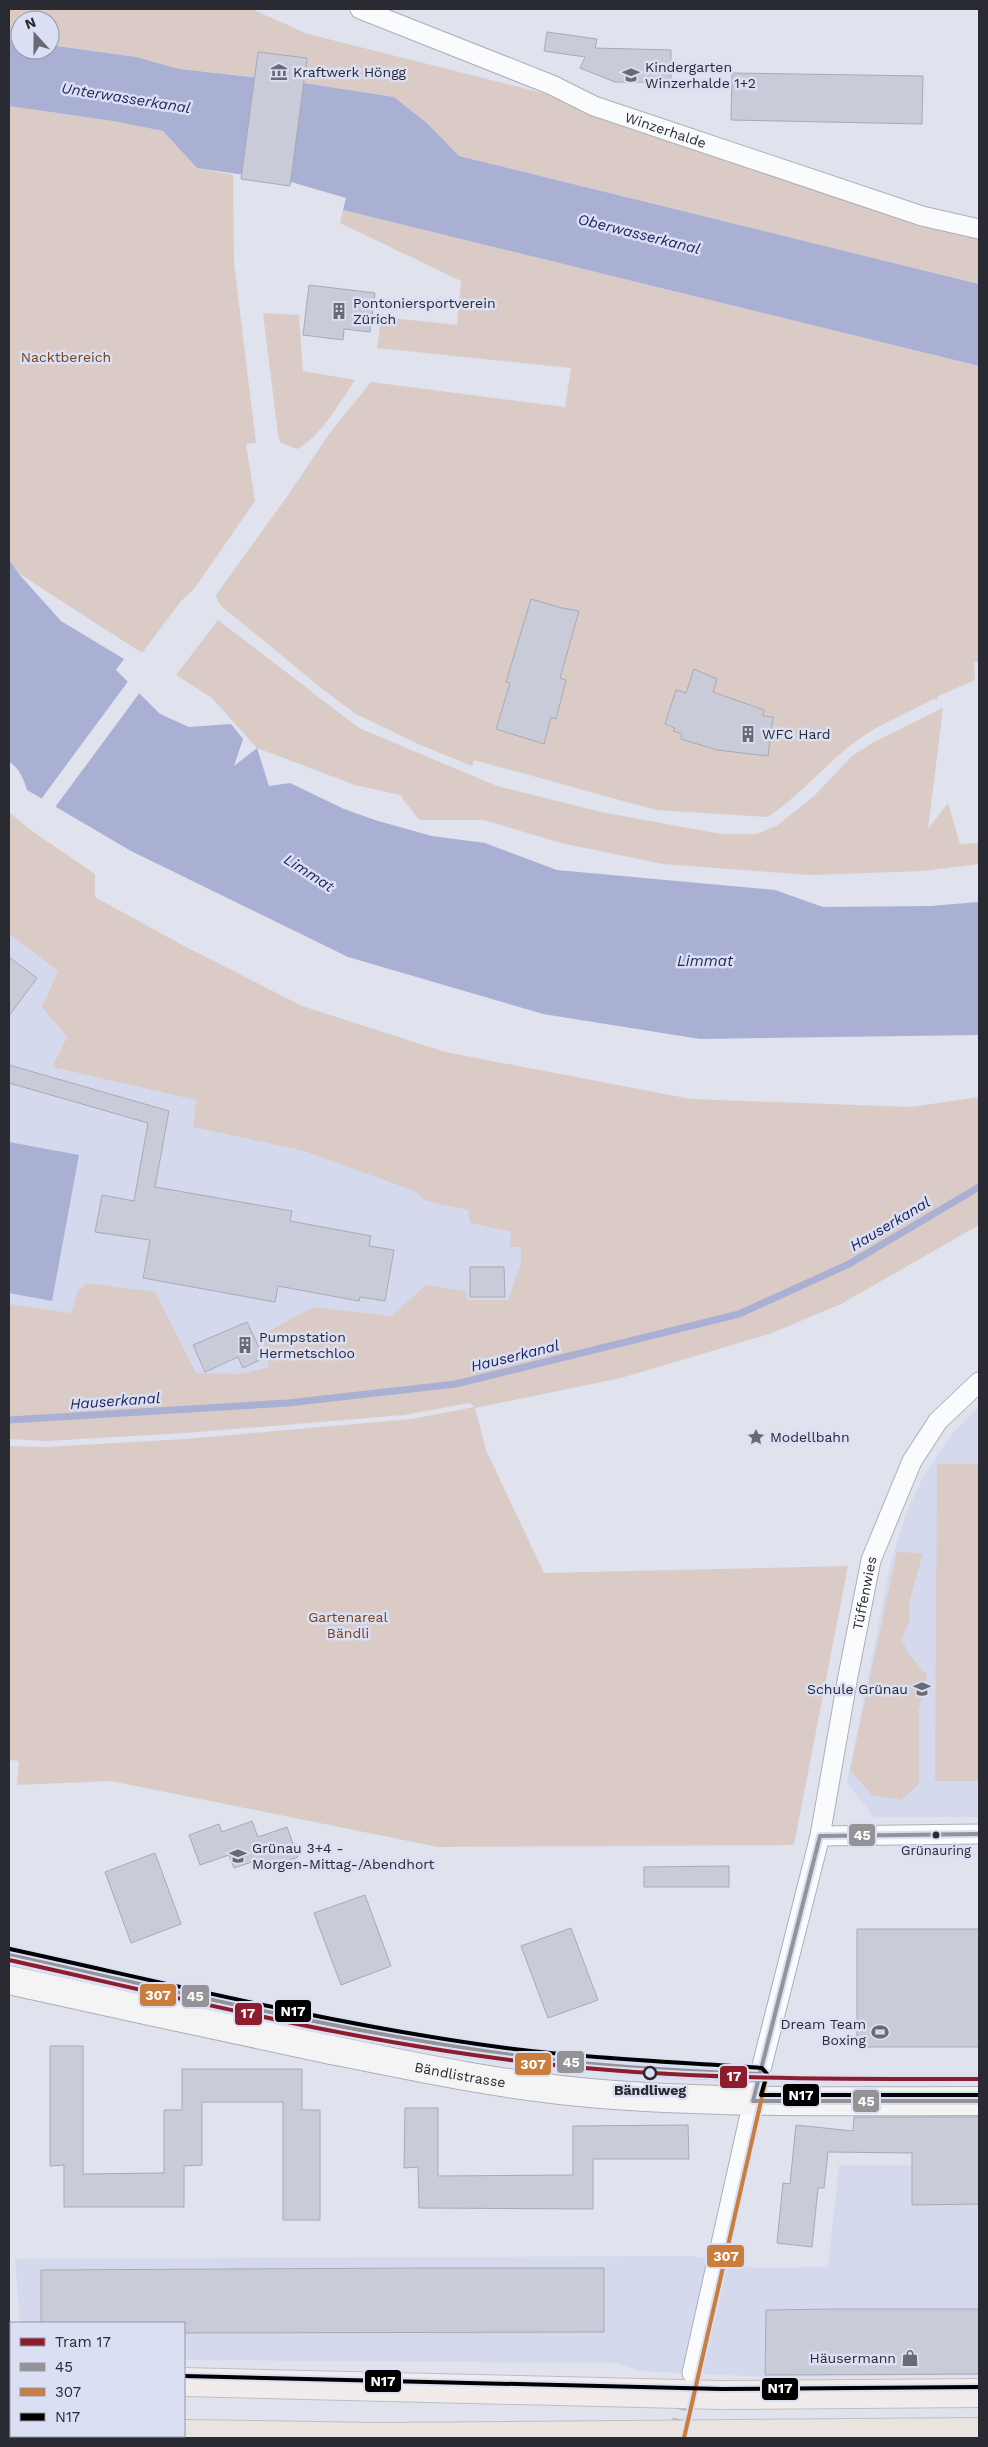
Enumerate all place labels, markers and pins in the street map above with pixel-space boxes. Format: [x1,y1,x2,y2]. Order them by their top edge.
place label: Kindergarten Winzerhalde 1+2 [645,59,756,91]
museum icon: Kraftwerk Höngg [269,62,289,82]
place label: Kraftwerk Höngg [293,64,407,80]
school or university icon: Kindergarten Winzerhalde 1+2 [621,65,641,85]
place label: Pontoniersportverein Zürich [353,295,496,327]
building icon: Pontoniersportverein Zürich [329,301,349,321]
building icon: WFC Hard [738,724,758,744]
place label: WFC Hard [762,726,831,742]
place label: Pumpstation Hermetschloo [259,1329,355,1361]
building icon: Pumpstation Hermetschloo [235,1335,255,1355]
place icon: Modellbahn [746,1427,766,1447]
place label: Modellbahn [770,1429,850,1445]
school or university icon: Schule Grünau [912,1679,932,1699]
place label: Schule Grünau [807,1681,908,1697]
marker: Grünauring [931,1830,941,1840]
place label: Grünau 3+4 - Morgen-Mittag-/Abendhort [252,1840,435,1872]
place label: Grünauring [901,1843,971,1858]
school or university icon: Grünau 3+4 - Morgen-Mittag-/Abendhort [228,1846,248,1866]
place label: Dream Team Boxing [780,2016,867,2048]
sports icon: Dream Team Boxing [870,2022,890,2042]
marker: Bändliweg [643,2066,657,2080]
place label: Bändliweg [614,2082,686,2098]
shop icon: Häusermann [900,2348,920,2368]
place label: Häusermann [809,2350,896,2366]

